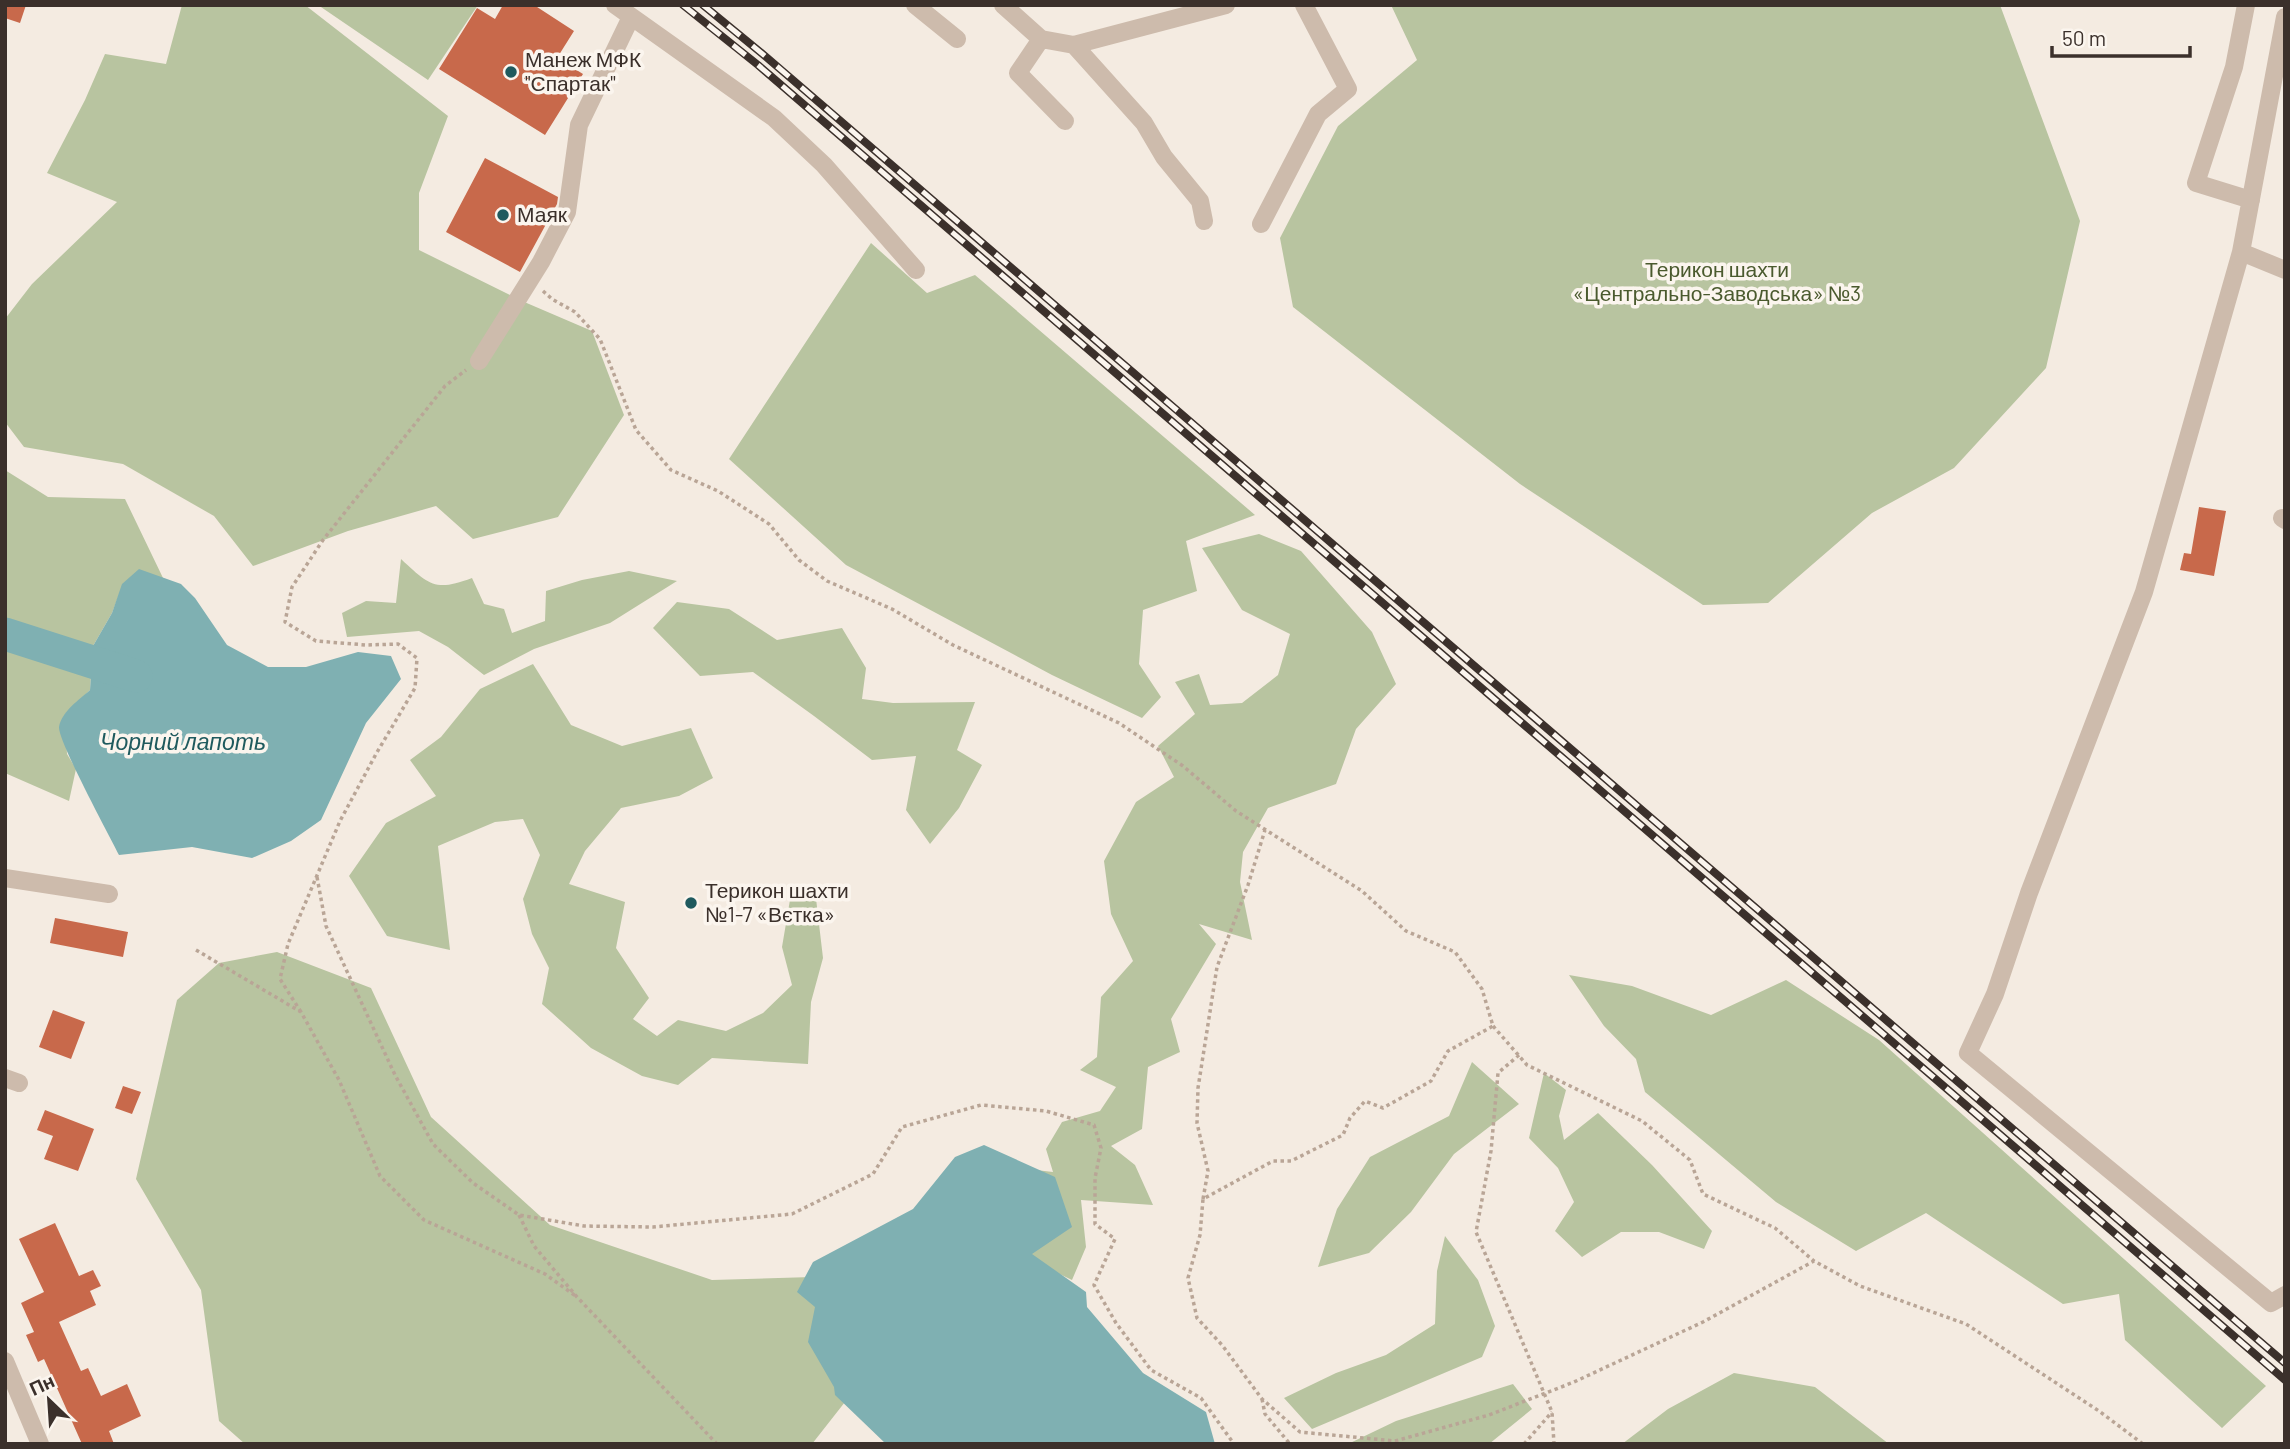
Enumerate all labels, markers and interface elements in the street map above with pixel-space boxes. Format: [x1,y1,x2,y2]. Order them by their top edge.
scale bar [2052,14,2190,58]
text: 50 m [2062,25,2106,50]
place label: Манеж МФК "Спартак" [525,46,642,95]
marker: Манеж МФК "Спартак" [503,64,519,80]
place label: Маяк [517,201,568,226]
marker: Маяк [495,207,511,223]
park label: Терикон шахти «Центрально-Заводська» №3 [1573,256,1861,305]
water label: Чорний лапоть [100,727,266,755]
place label: Терикон шахти №1-7 «Вєтка» [705,877,849,926]
marker: Терикон шахти №1-7 «Вєтка» [683,895,699,911]
north arrow [14,1365,84,1435]
text: Пн [25,1368,58,1400]

